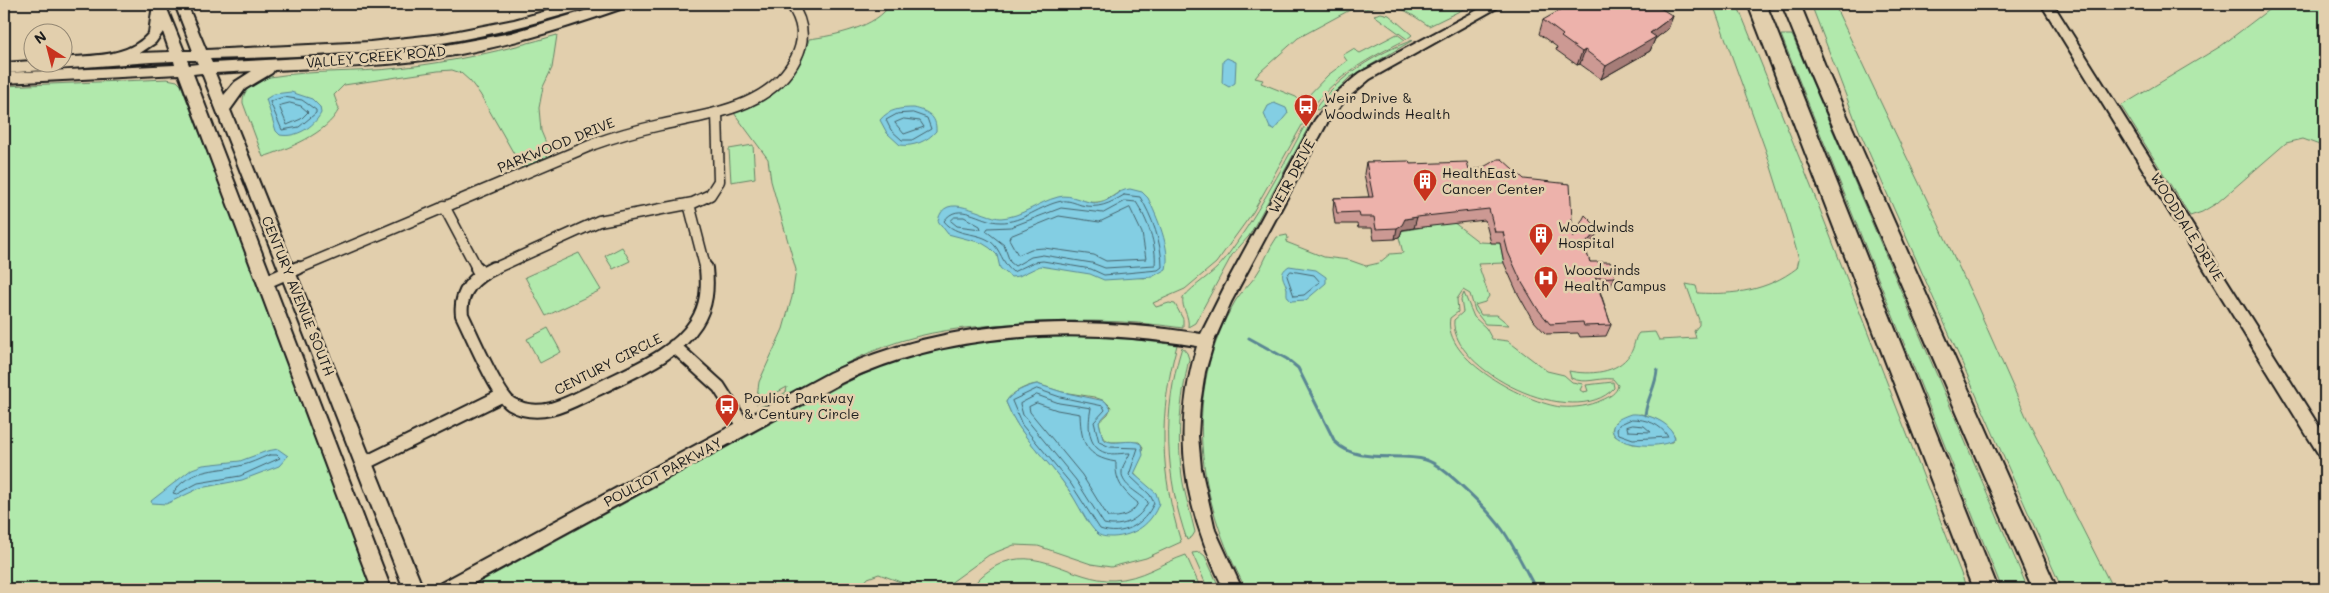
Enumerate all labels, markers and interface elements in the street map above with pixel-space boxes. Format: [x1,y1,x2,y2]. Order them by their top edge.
north arrow [22,22,72,72]
text: N [30,26,50,48]
street label: VALLEY CREEK ROAD [305,41,447,72]
place label: Weir Drive & Woodwinds Health [1324,88,1450,123]
bus stop icon: Weir Drive & Woodwinds Health [1293,93,1319,127]
street label: PARKWOOD DRIVE [494,112,617,177]
street label: WEIR DRIVE [1264,135,1319,216]
place label: HealthEast Cancer Center [1442,163,1545,198]
building icon: HealthEast Cancer Center [1412,168,1438,202]
street label: WOODDALE DRIVE [2146,169,2229,285]
street label: CENTURY AVENUE SOUTH [258,213,339,379]
place label: Woodwinds Hospital [1558,217,1634,252]
building icon: Woodwinds Hospital [1528,222,1554,256]
place label: Woodwinds Health Campus [1564,260,1666,295]
hospital icon: Woodwinds Health Campus [1533,265,1559,299]
street label: CENTURY CIRCLE [551,328,665,399]
place label: Pouliot Parkway & Century Circle [744,388,859,423]
bus stop icon: Pouliot Parkway & Century Circle [714,393,740,427]
street label: POULIOT PARKWAY [600,432,725,511]

